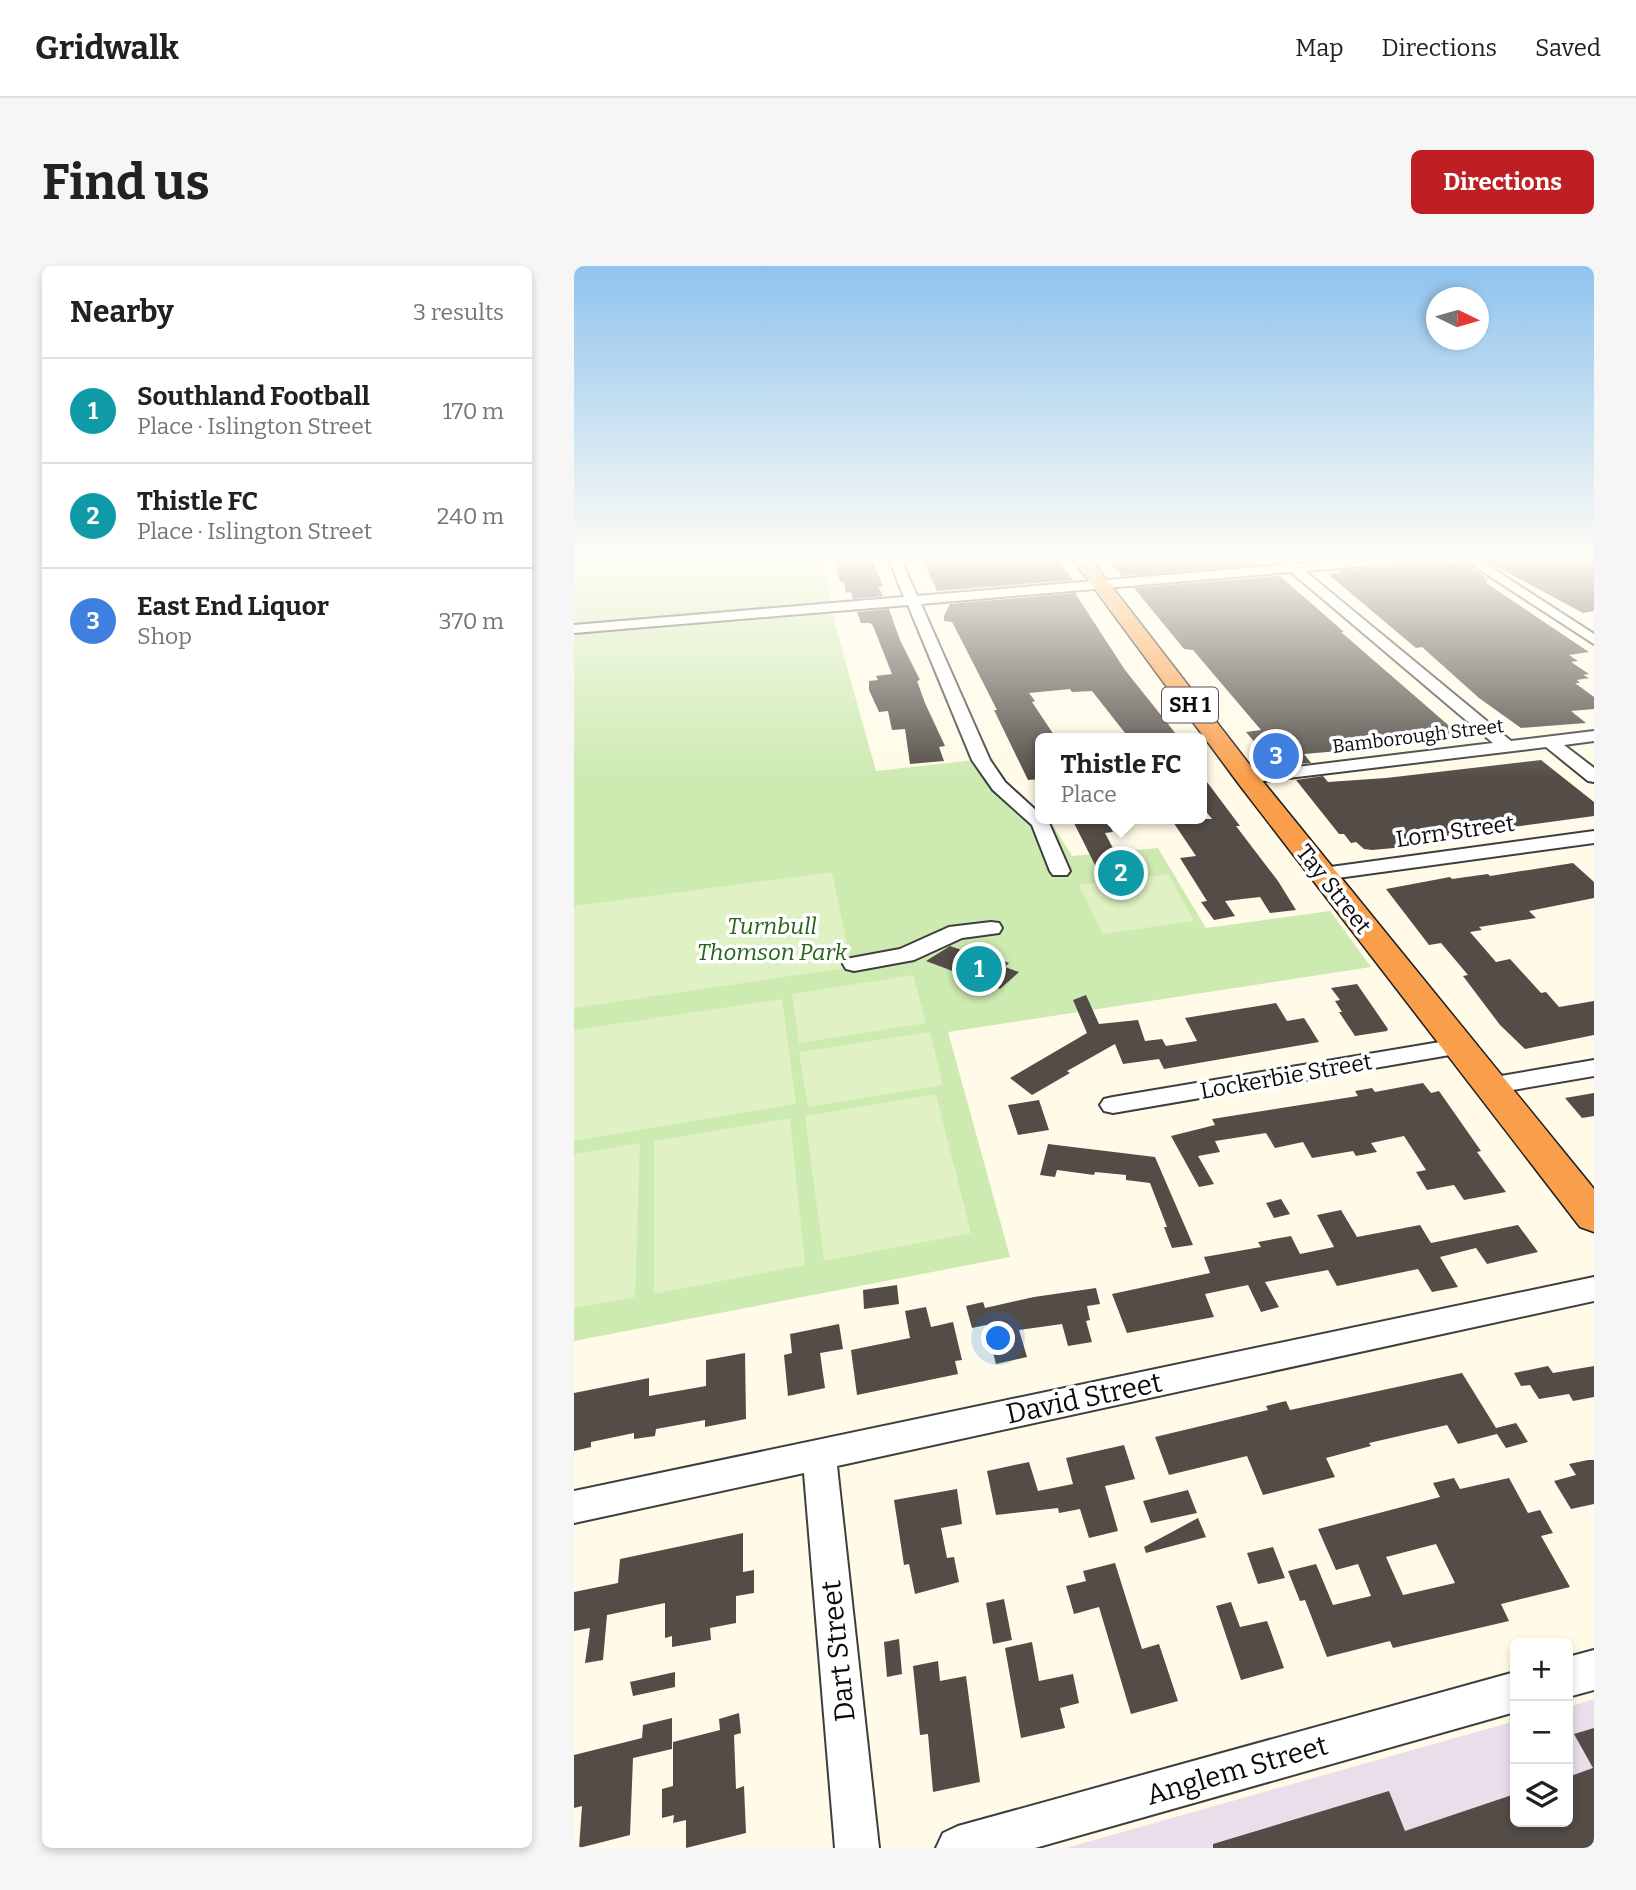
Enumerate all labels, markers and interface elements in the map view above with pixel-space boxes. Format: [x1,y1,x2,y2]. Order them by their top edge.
text: Gridwalk [35,28,179,68]
text: Map [1295,34,1344,62]
text: Directions [1382,34,1497,62]
text: Saved [1535,34,1601,62]
button: Directions [1411,150,1594,214]
text: Find us [42,153,210,212]
north arrow [1426,287,1489,350]
text: Nearby [70,294,174,330]
text: 3 results [413,298,504,326]
text: Southland Football [137,381,370,412]
text: 1 [88,397,98,425]
text: 170 m [442,397,504,425]
text: Place · Islington Street [137,412,372,440]
text: Thistle FC [137,486,258,517]
text: 2 [87,502,99,530]
text: 240 m [437,502,504,530]
text: Place · Islington Street [137,517,372,545]
text: East End Liquor [137,591,329,622]
text: 3 [86,607,100,635]
text: 370 m [438,607,504,635]
text: Shop [137,622,192,650]
road number: SH 1 [1162,688,1218,723]
street label: Bamborough Street [1331,714,1505,758]
pin: 3 [1253,730,1299,782]
popup [1035,733,1207,824]
text: Thistle FC [1061,749,1181,780]
text: Place [1061,780,1117,808]
street label: Lorn Street [1394,809,1516,853]
street label: Tay Street [1290,839,1378,939]
pin: 2 [1098,847,1144,899]
park label: Turnbull Thomson Park [697,912,848,966]
pin: 1 [956,943,1002,995]
street label: Lockerbie Street [1198,1047,1374,1105]
your location [981,1321,1015,1355]
street label: David Street [1003,1365,1165,1431]
street label: Dart Street [814,1579,862,1723]
map controls [1510,1638,1573,1827]
button: + [1510,1638,1573,1701]
button: − [1510,1701,1573,1764]
street label: Anglem Street [1143,1728,1331,1812]
button: layers [1510,1764,1573,1827]

